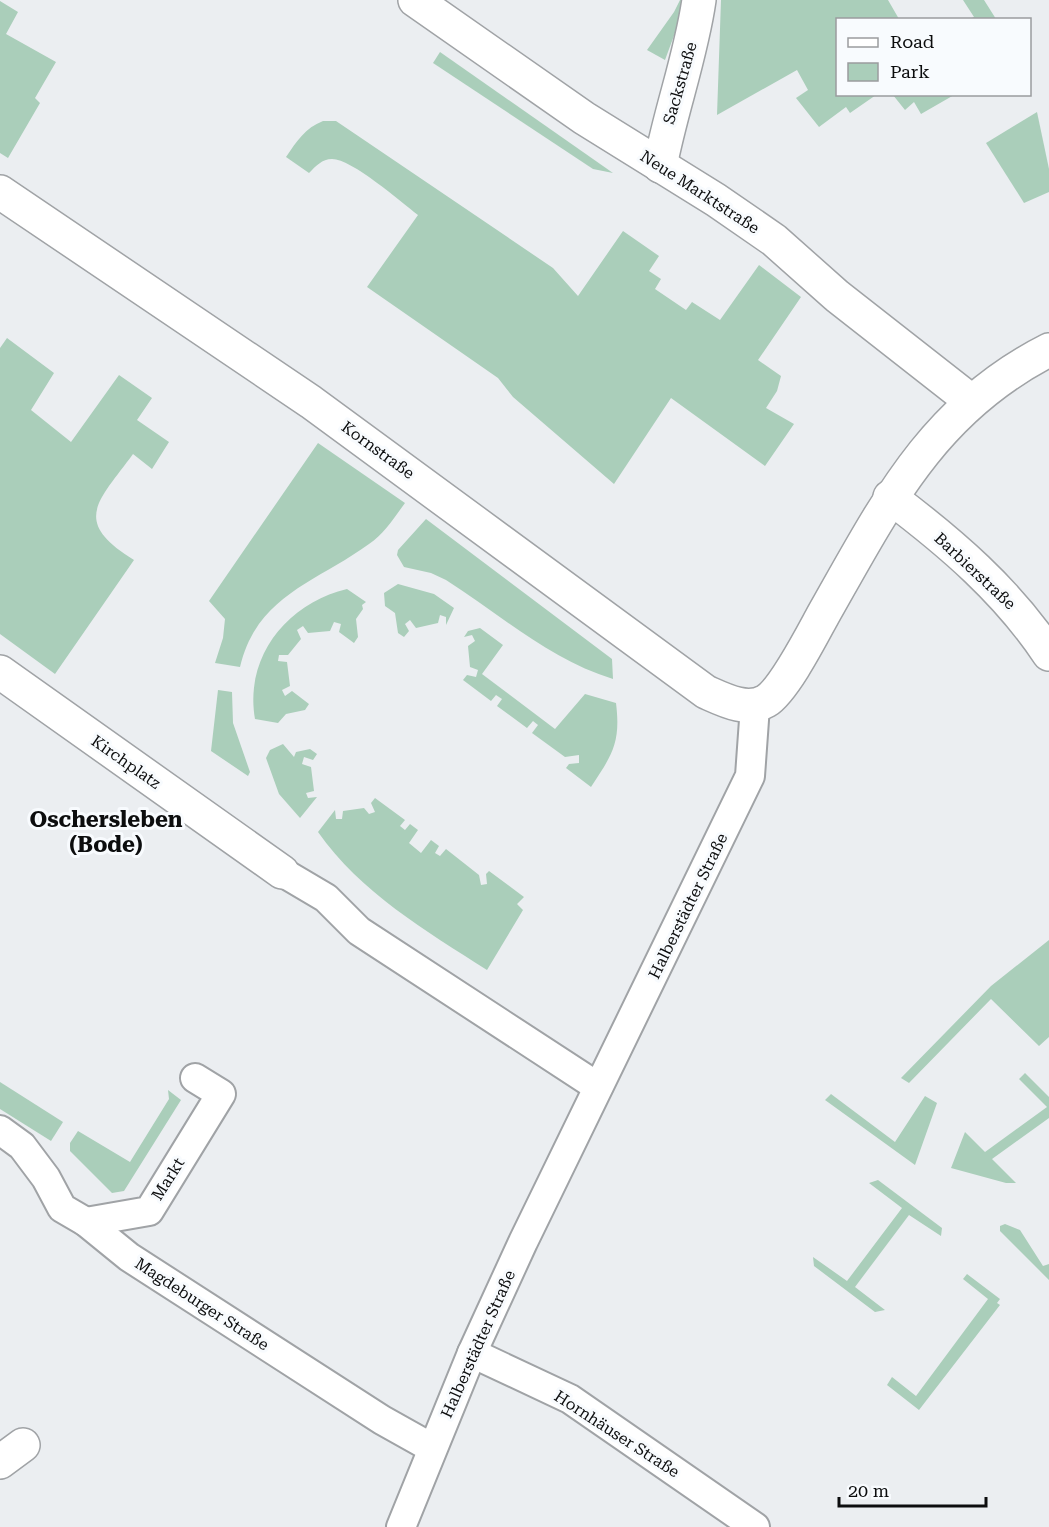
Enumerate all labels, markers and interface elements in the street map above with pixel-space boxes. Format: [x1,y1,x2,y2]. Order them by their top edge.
legend [836,18,1031,96]
text: Road [890,31,935,52]
street label: Sackstraße [659,39,701,126]
text: Park [890,61,930,82]
street label: Neue Marktstraße [637,146,763,238]
street label: Kornstraße [338,417,418,483]
street label: Barbierstraße [930,529,1020,614]
street label: Kirchplatz [88,731,165,793]
district label: Oschersleben (Bode) [29,807,183,857]
street label: Halberstädter Straße [644,830,732,982]
street label: Markt [148,1154,188,1204]
street label: Magdeburger Straße [132,1254,273,1355]
street label: Halberstädter Straße [437,1267,519,1421]
street label: Hornhäuser Straße [551,1386,683,1482]
scale bar [839,1470,986,1508]
text: 20 m [848,1480,889,1501]

